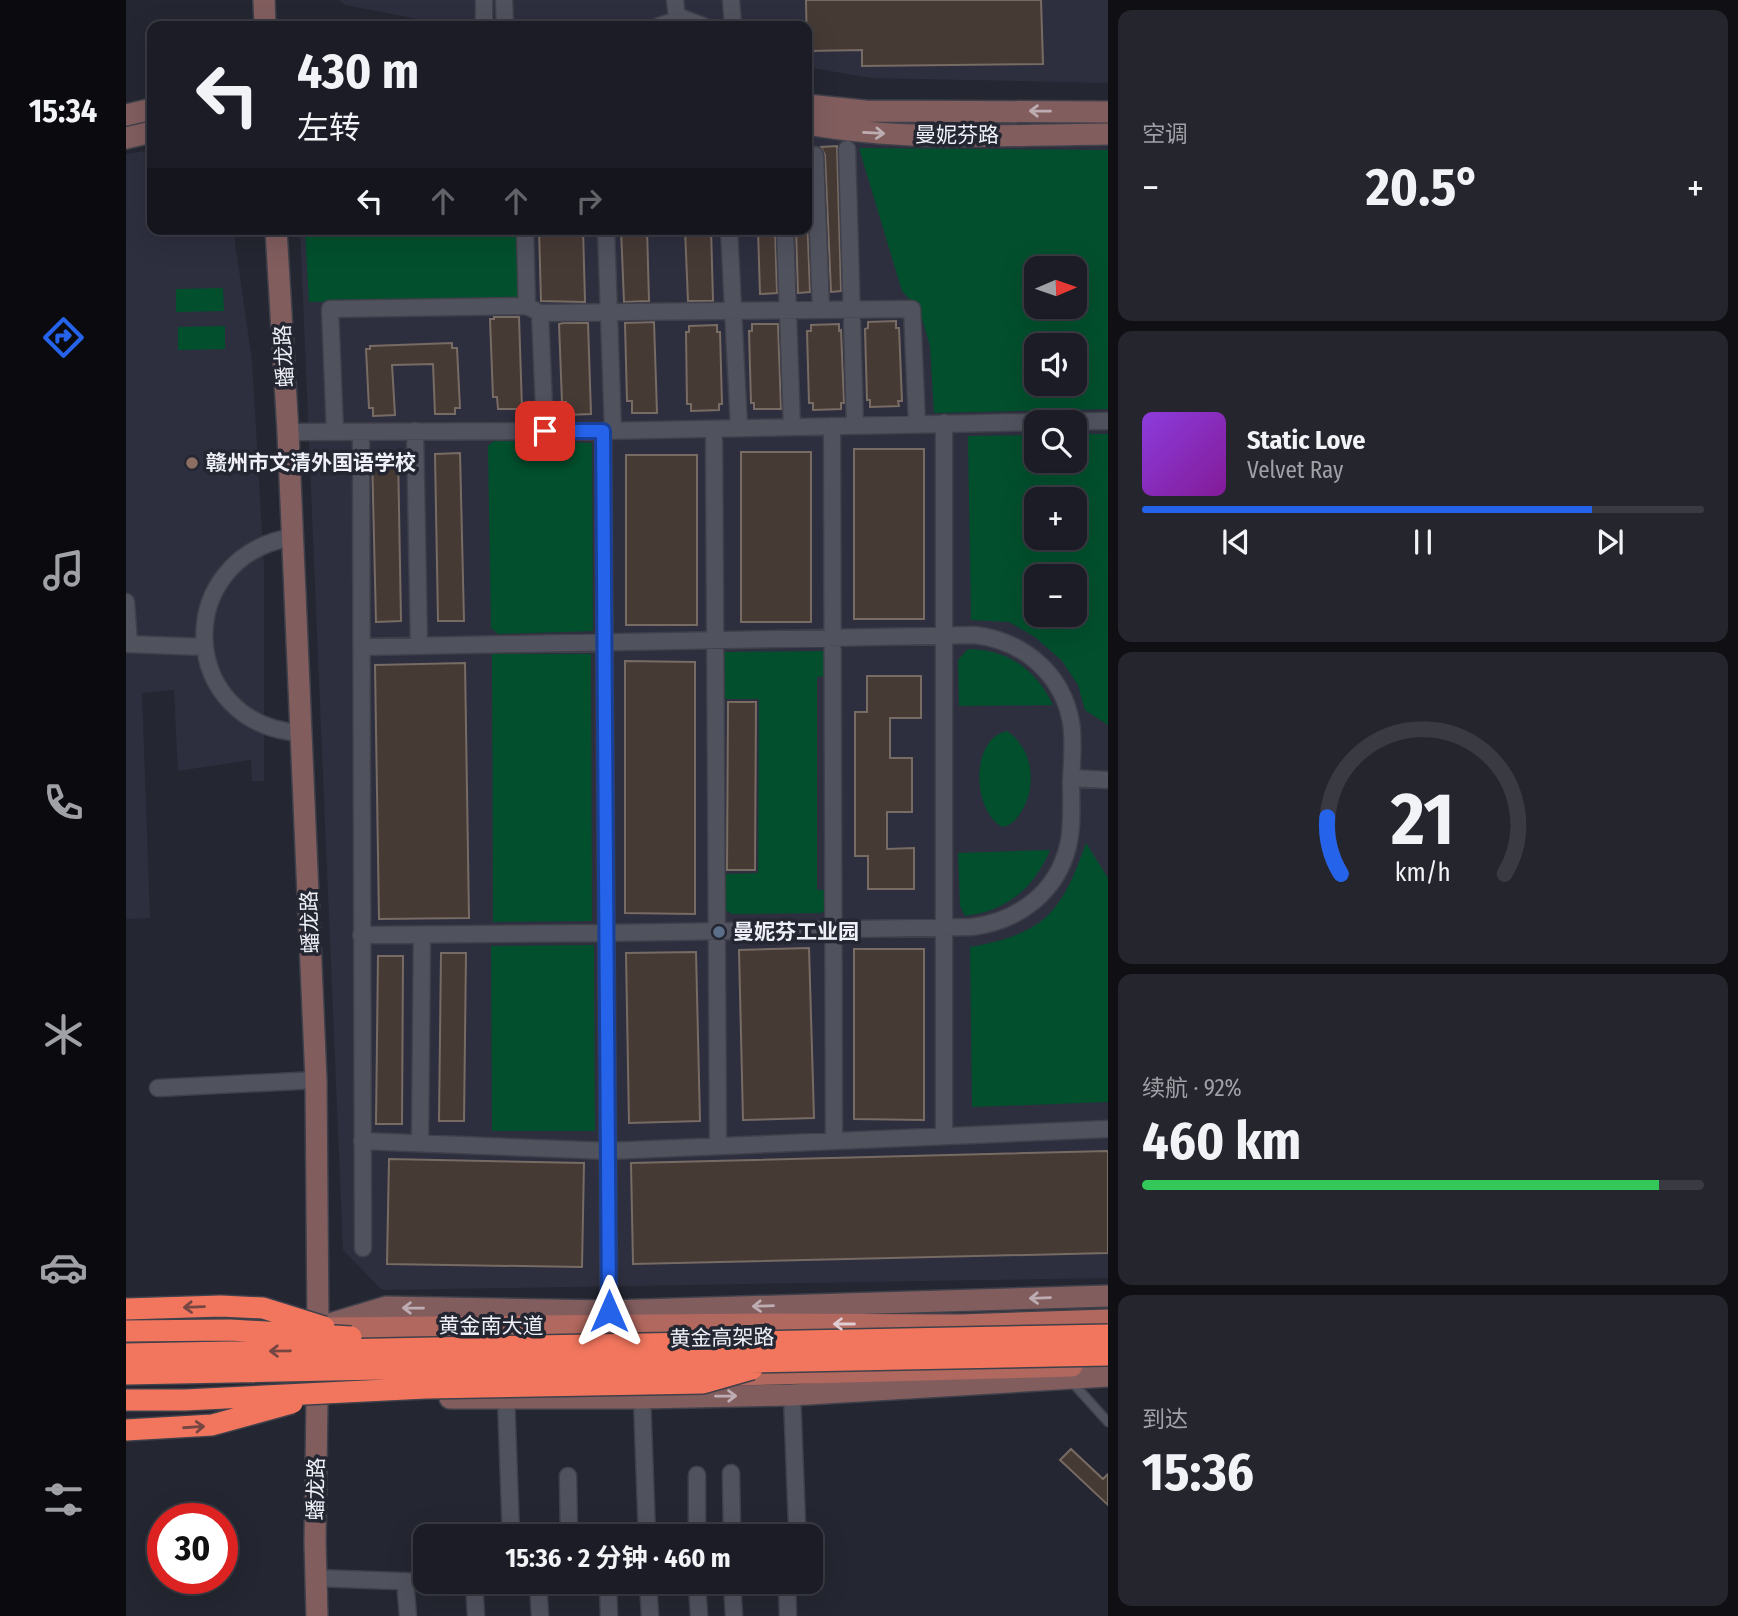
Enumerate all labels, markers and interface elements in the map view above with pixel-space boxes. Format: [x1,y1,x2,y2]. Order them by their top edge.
text: 430 m [297,42,419,101]
icon: left [182,49,273,140]
text: 15:34 [29,92,97,130]
one-way arrow [1029,104,1052,118]
text: 左转 [297,109,361,147]
text: 空调 [1142,120,1188,148]
street label: 曼妮芬路 [915,122,999,148]
one-way arrow [862,127,885,140]
text: 20.5° [1366,156,1480,219]
text: − [1142,165,1159,211]
text: + [1687,165,1704,211]
icon: left [351,182,389,220]
icon: ahead [424,182,462,220]
icon: ahead [497,182,535,220]
icon: right [570,182,608,220]
north arrow [1024,256,1087,318]
map controls [1024,256,1087,627]
icon: directions [39,313,88,362]
street label: 蟠龙路 [269,324,299,388]
button: sound [1024,333,1087,396]
pin [515,401,575,461]
button: search [1024,410,1087,473]
icon: arrive [526,412,564,450]
text: Static Love [1247,425,1365,456]
place label: 赣州市文清外国语学校 [206,450,416,476]
marker: 赣州市文清外国语学校 [184,455,200,471]
text: Velvet Ray [1247,456,1343,484]
button: + [1024,487,1087,550]
icon: previous [1217,523,1255,561]
icon: pause [1404,523,1442,561]
icon: next [1591,523,1629,561]
icon: music [39,546,88,595]
button: − [1024,564,1087,627]
text: 21 [1390,776,1455,863]
icon: phone [39,778,88,827]
text: km/h [1395,858,1451,888]
street label: 蟠龙路 [296,890,324,954]
place label: 曼妮芬工业园 [733,919,859,945]
marker: 曼妮芬工业园 [711,924,727,940]
icon: climate [39,1010,88,1059]
text: 续航 · 92% [1142,1074,1242,1102]
text: 460 km [1142,1110,1301,1173]
icon: car [39,1243,88,1292]
position arrow [572,1274,646,1348]
one-way arrow [1029,1291,1052,1305]
one-way arrow [752,1299,775,1313]
one-way arrow [183,1300,206,1313]
one-way arrow [402,1301,425,1314]
street label: 黄金南大道 [439,1313,544,1339]
one-way arrow [833,1317,856,1331]
street label: 黄金高架路 [669,1324,775,1352]
one-way arrow [269,1344,292,1358]
one-way arrow [714,1390,737,1403]
text: 到达 [1142,1405,1188,1433]
one-way arrow [182,1420,205,1433]
text: 15:36 [1142,1441,1254,1504]
street label: 蟠龙路 [302,1457,330,1521]
icon: filters [39,1475,88,1524]
speed limit sign: 30 [147,1503,238,1594]
text: 15:36 · 2 分钟 · 460 m [505,1543,731,1574]

